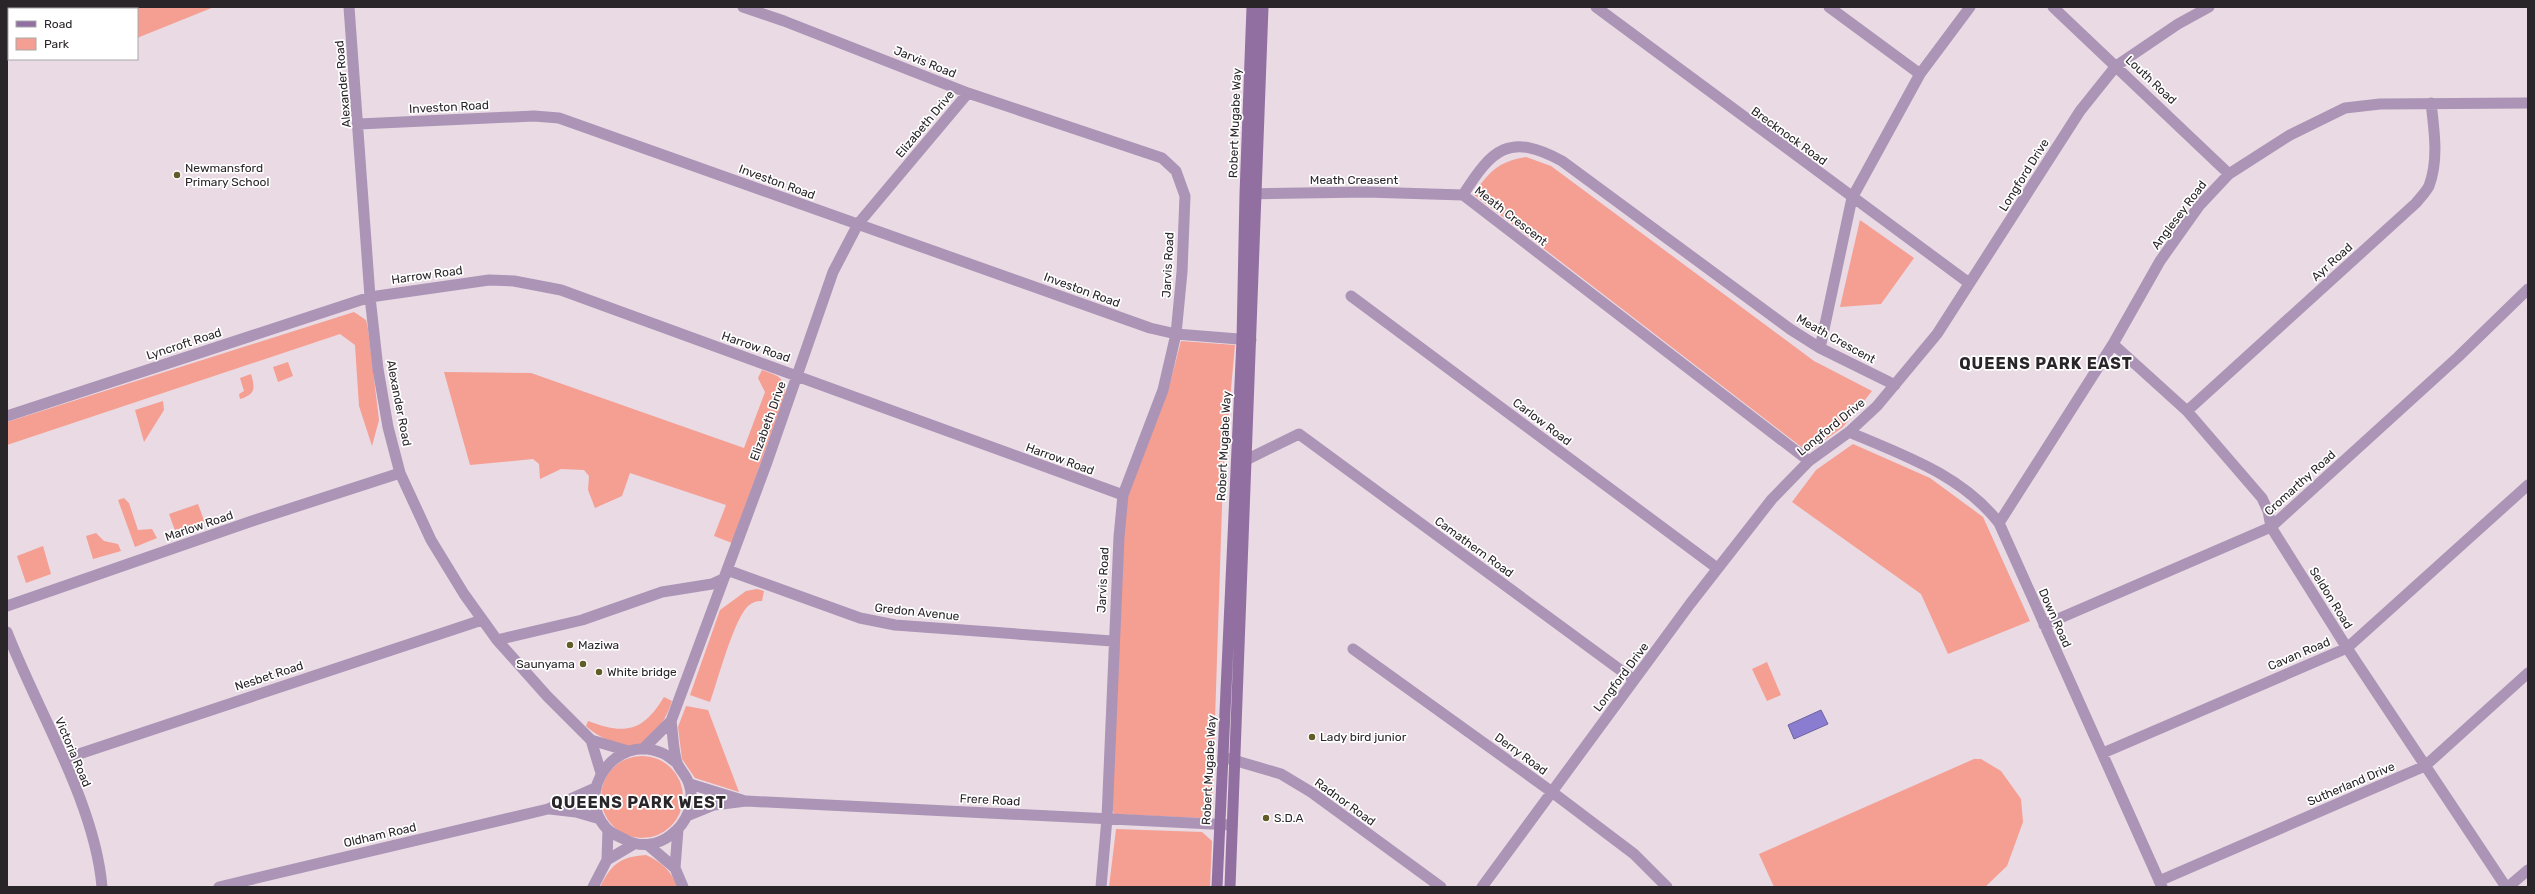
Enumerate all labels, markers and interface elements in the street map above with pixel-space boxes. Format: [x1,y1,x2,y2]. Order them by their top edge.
legend [8,8,138,60]
text: Road [44,17,72,31]
text: Park [44,37,70,51]
street label: Alexander Road [332,40,354,128]
street label: Jarvis Road [892,43,958,81]
street label: Louth Road [2123,53,2179,107]
street label: Robert Mugabe Way [1226,67,1244,178]
street label: Elizabeth Drive [893,87,957,160]
street label: Investon Road [409,98,489,116]
street label: Brecknock Road [1748,104,1830,168]
street label: Longford Drive [1996,136,2052,214]
place label: Newmansford Primary School [185,161,269,189]
street label: Investon Road [737,162,817,202]
marker: Newmansford Primary School [172,170,182,180]
street label: Meath Creasent [1310,173,1398,187]
street label: Anglesey Road [2149,178,2209,252]
street label: Meath Crescent [1472,183,1550,249]
street label: Jarvis Road [1159,232,1177,298]
street label: Ayr Road [2309,240,2355,284]
street label: Harrow Road [391,263,463,287]
street label: Investon Road [1042,270,1122,310]
street label: Meath Crescent [1794,311,1878,367]
street label: Lyncroft Road [145,325,223,363]
street label: Harrow Road [720,329,792,365]
district label: QUEENS PARK EAST [1959,354,2133,373]
street label: Alexander Road [384,359,414,447]
street label: Elizabeth Drive [747,379,789,463]
street label: Robert Mugabe Way [1214,390,1234,501]
street label: Carlow Road [1510,395,1574,449]
street label: Longford Drive [1794,395,1868,458]
street label: Harrow Road [1024,440,1096,478]
street label: Cromarthy Road [2262,447,2338,519]
street label: Marlow Road [163,508,235,544]
street label: Camathern Road [1432,514,1516,580]
street label: Jarvis Road [1094,547,1112,613]
street label: Seldon Road [2307,565,2355,631]
street label: Down Road [2036,586,2074,650]
street label: Gredon Avenue [874,601,960,623]
street label: Cavan Road [2266,635,2332,673]
place label: Maziwa [578,638,619,652]
marker: Maziwa [565,640,575,650]
street label: Longford Drive [1591,640,1652,714]
place label: Saunyama [516,657,575,671]
street label: Nesbet Road [233,658,305,694]
marker: Saunyama [578,659,588,669]
place label: White bridge [607,665,677,679]
marker: White bridge [594,667,604,677]
street label: Robert Mugabe Way [1199,714,1219,825]
street label: Victoria Road [52,715,94,789]
place label: Lady bird junior [1320,730,1407,744]
street label: Derry Road [1492,730,1550,778]
marker: Lady bird junior [1307,732,1317,742]
street label: Sutherland Drive [2305,759,2397,809]
street label: Radnor Road [1312,775,1378,829]
street label: Frere Road [959,791,1021,809]
district label: QUEENS PARK WEST [551,793,727,812]
place label: S.D.A [1274,811,1304,825]
marker: S.D.A [1261,813,1271,823]
street label: Oldham Road [342,820,418,850]

